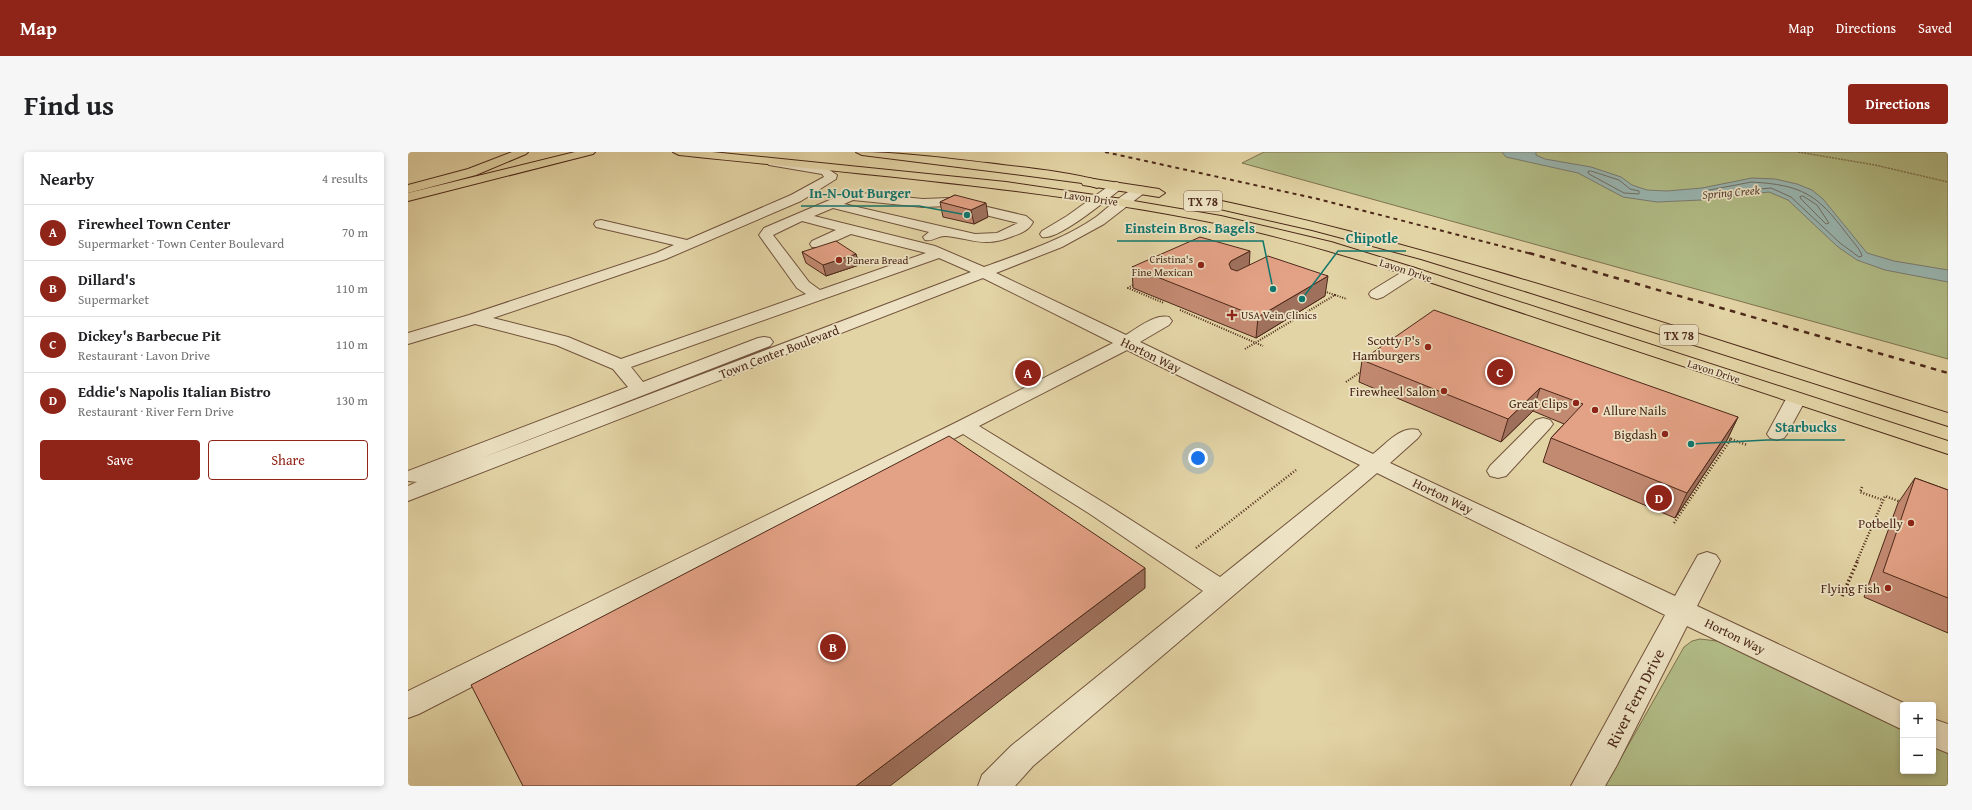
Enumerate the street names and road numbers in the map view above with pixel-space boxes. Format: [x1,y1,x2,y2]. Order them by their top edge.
street label: Lavon Drive [1063,186,1119,210]
road number: TX 78 [1184,191,1222,211]
street label: Lavon Drive [1378,254,1434,286]
street label: Town Center Boulevard [716,320,842,384]
road number: TX 78 [1660,325,1698,345]
street label: Horton Way [1118,332,1185,378]
street label: Lavon Drive [1686,355,1742,387]
street label: Horton Way [1410,473,1477,519]
street label: Horton Way [1702,613,1769,659]
street label: River Fern Drive [1600,644,1670,752]

